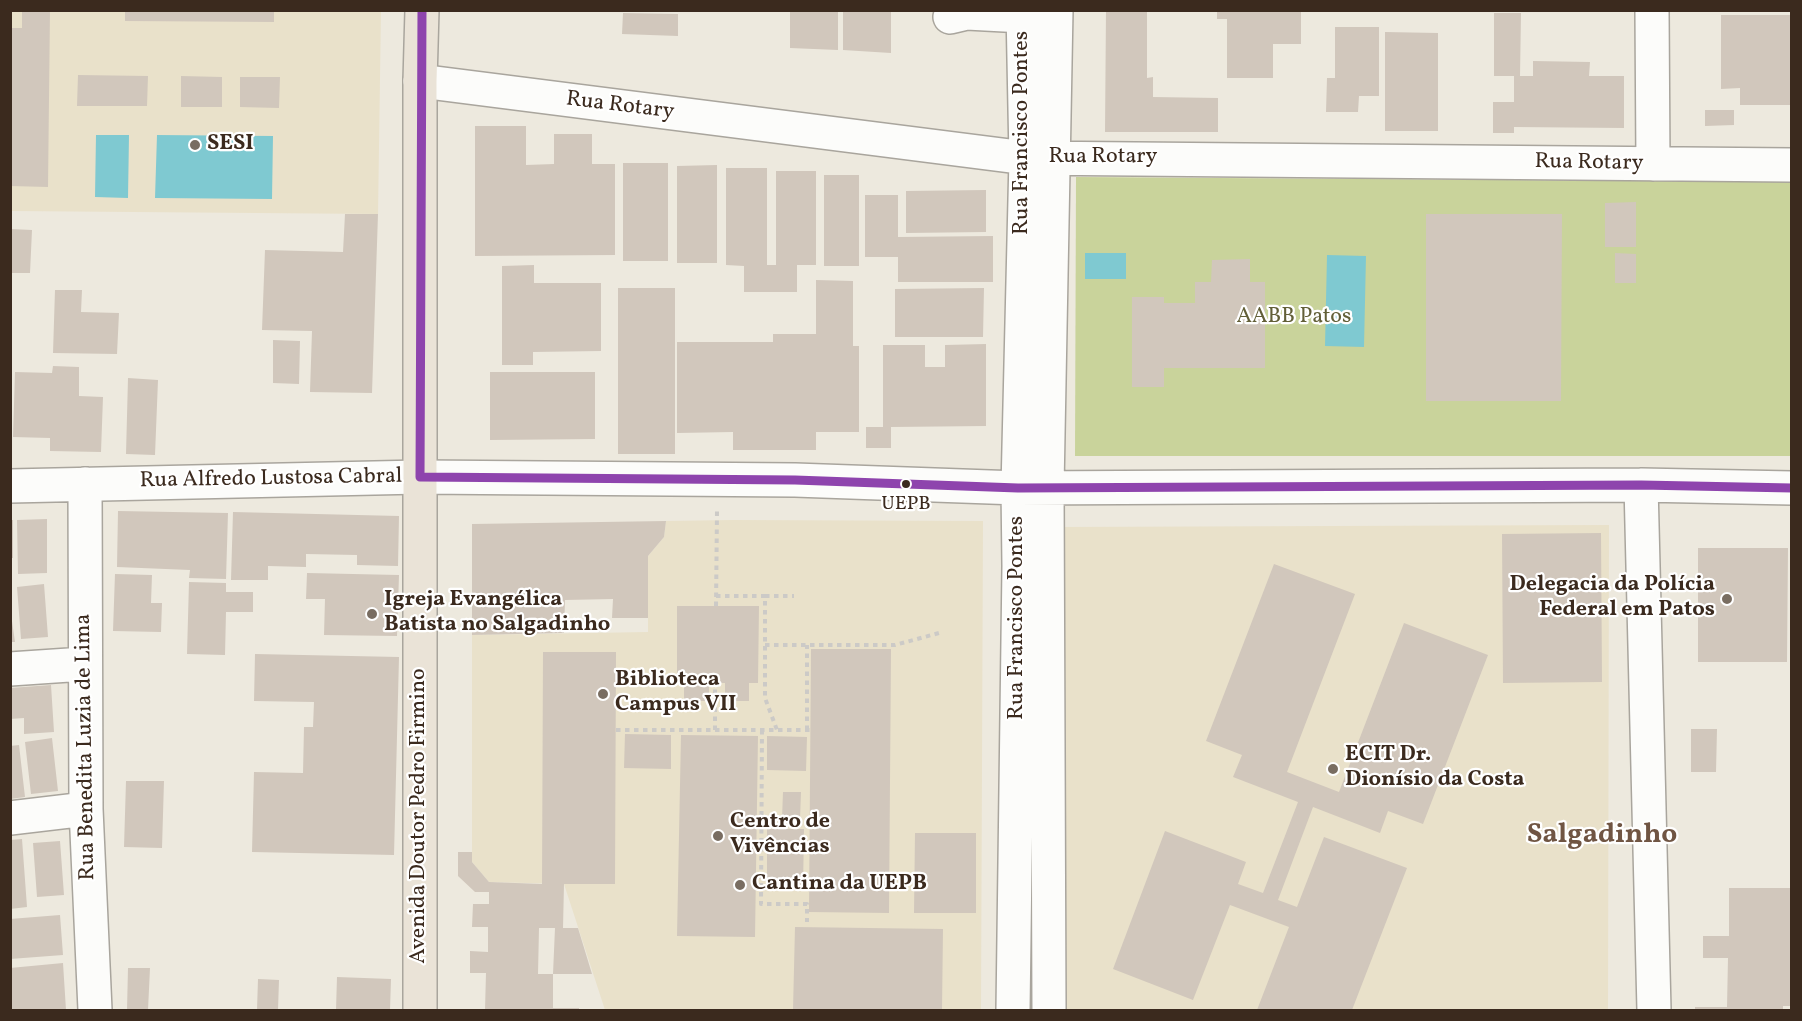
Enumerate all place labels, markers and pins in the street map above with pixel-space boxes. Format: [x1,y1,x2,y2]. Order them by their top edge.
place label: SESI [207,132,254,158]
marker: SESI [188,138,202,152]
marker: UEPB [900,478,912,490]
place label: UEPB [881,493,931,517]
place label: Delegacia da Polícia Federal em Patos [1510,573,1715,624]
place label: Igreja Evangélica Batista no Salgadinho [384,588,610,640]
marker: Delegacia da Polícia Federal em Patos [1720,592,1734,606]
marker: Igreja Evangélica Batista no Salgadinho [365,607,379,621]
place label: Biblioteca Campus VII [615,668,736,720]
marker: Biblioteca Campus VII [596,687,610,701]
place label: ECIT Dr. Dionísio da Costa [1345,743,1524,794]
marker: ECIT Dr. Dionísio da Costa [1326,762,1340,776]
place label: Centro de Vivências [730,810,830,861]
marker: Centro de Vivências [711,829,725,843]
place label: Cantina da UEPB [752,872,927,898]
marker: Cantina da UEPB [733,878,747,892]

